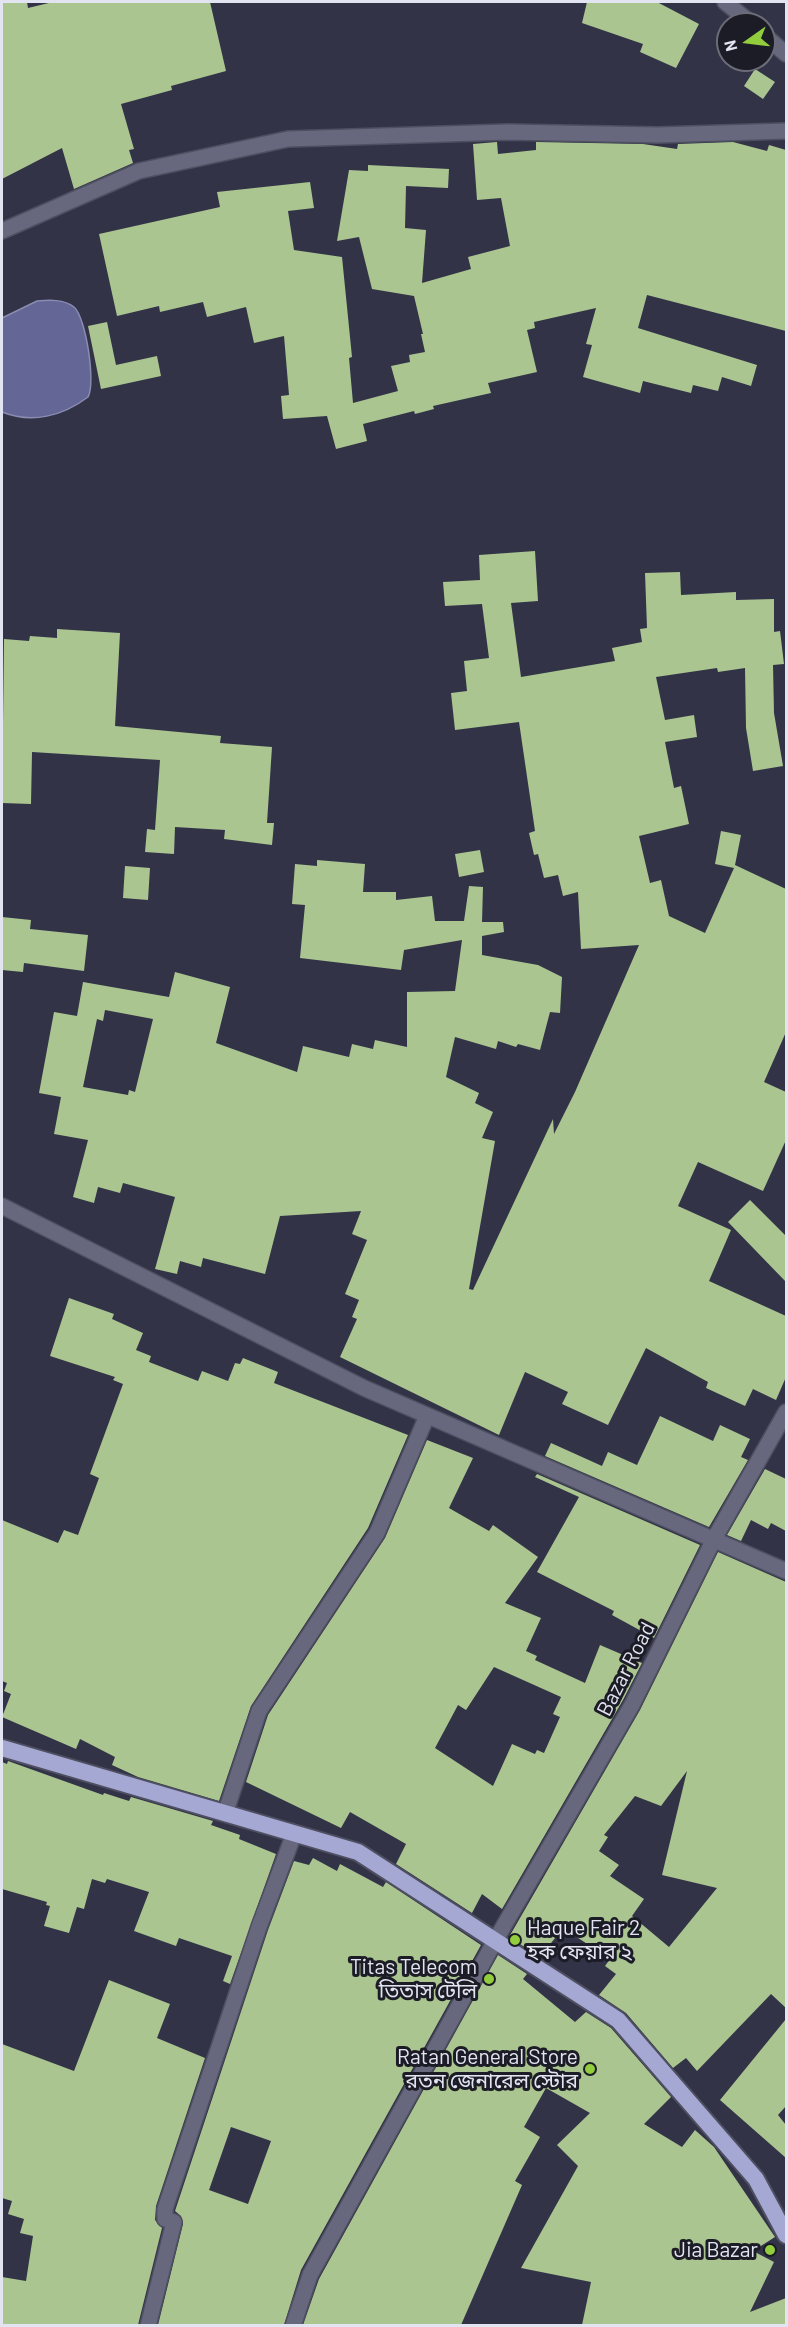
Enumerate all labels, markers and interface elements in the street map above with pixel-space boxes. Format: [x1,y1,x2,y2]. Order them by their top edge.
north arrow [716,12,776,72]
text: N [719,39,740,53]
street label: Bazar Road [592,1618,660,1720]
place label: Haque Fair 2 হক ফেয়ার ২ [527,1915,640,1965]
marker: Haque Fair 2 হক ফেয়ার ২ [508,1933,522,1947]
place label: Titas Telecom তিতাস টেলি [350,1954,477,2004]
marker: Titas Telecom তিতাস টেলি [482,1972,496,1986]
place label: Ratan General Store রতন জেনারেল স্টোর [397,2044,578,2094]
marker: Ratan General Store রতন জেনারেল স্টোর [583,2062,597,2076]
place label: Jia Bazar [674,2237,758,2263]
marker: Jia Bazar [763,2243,777,2257]

